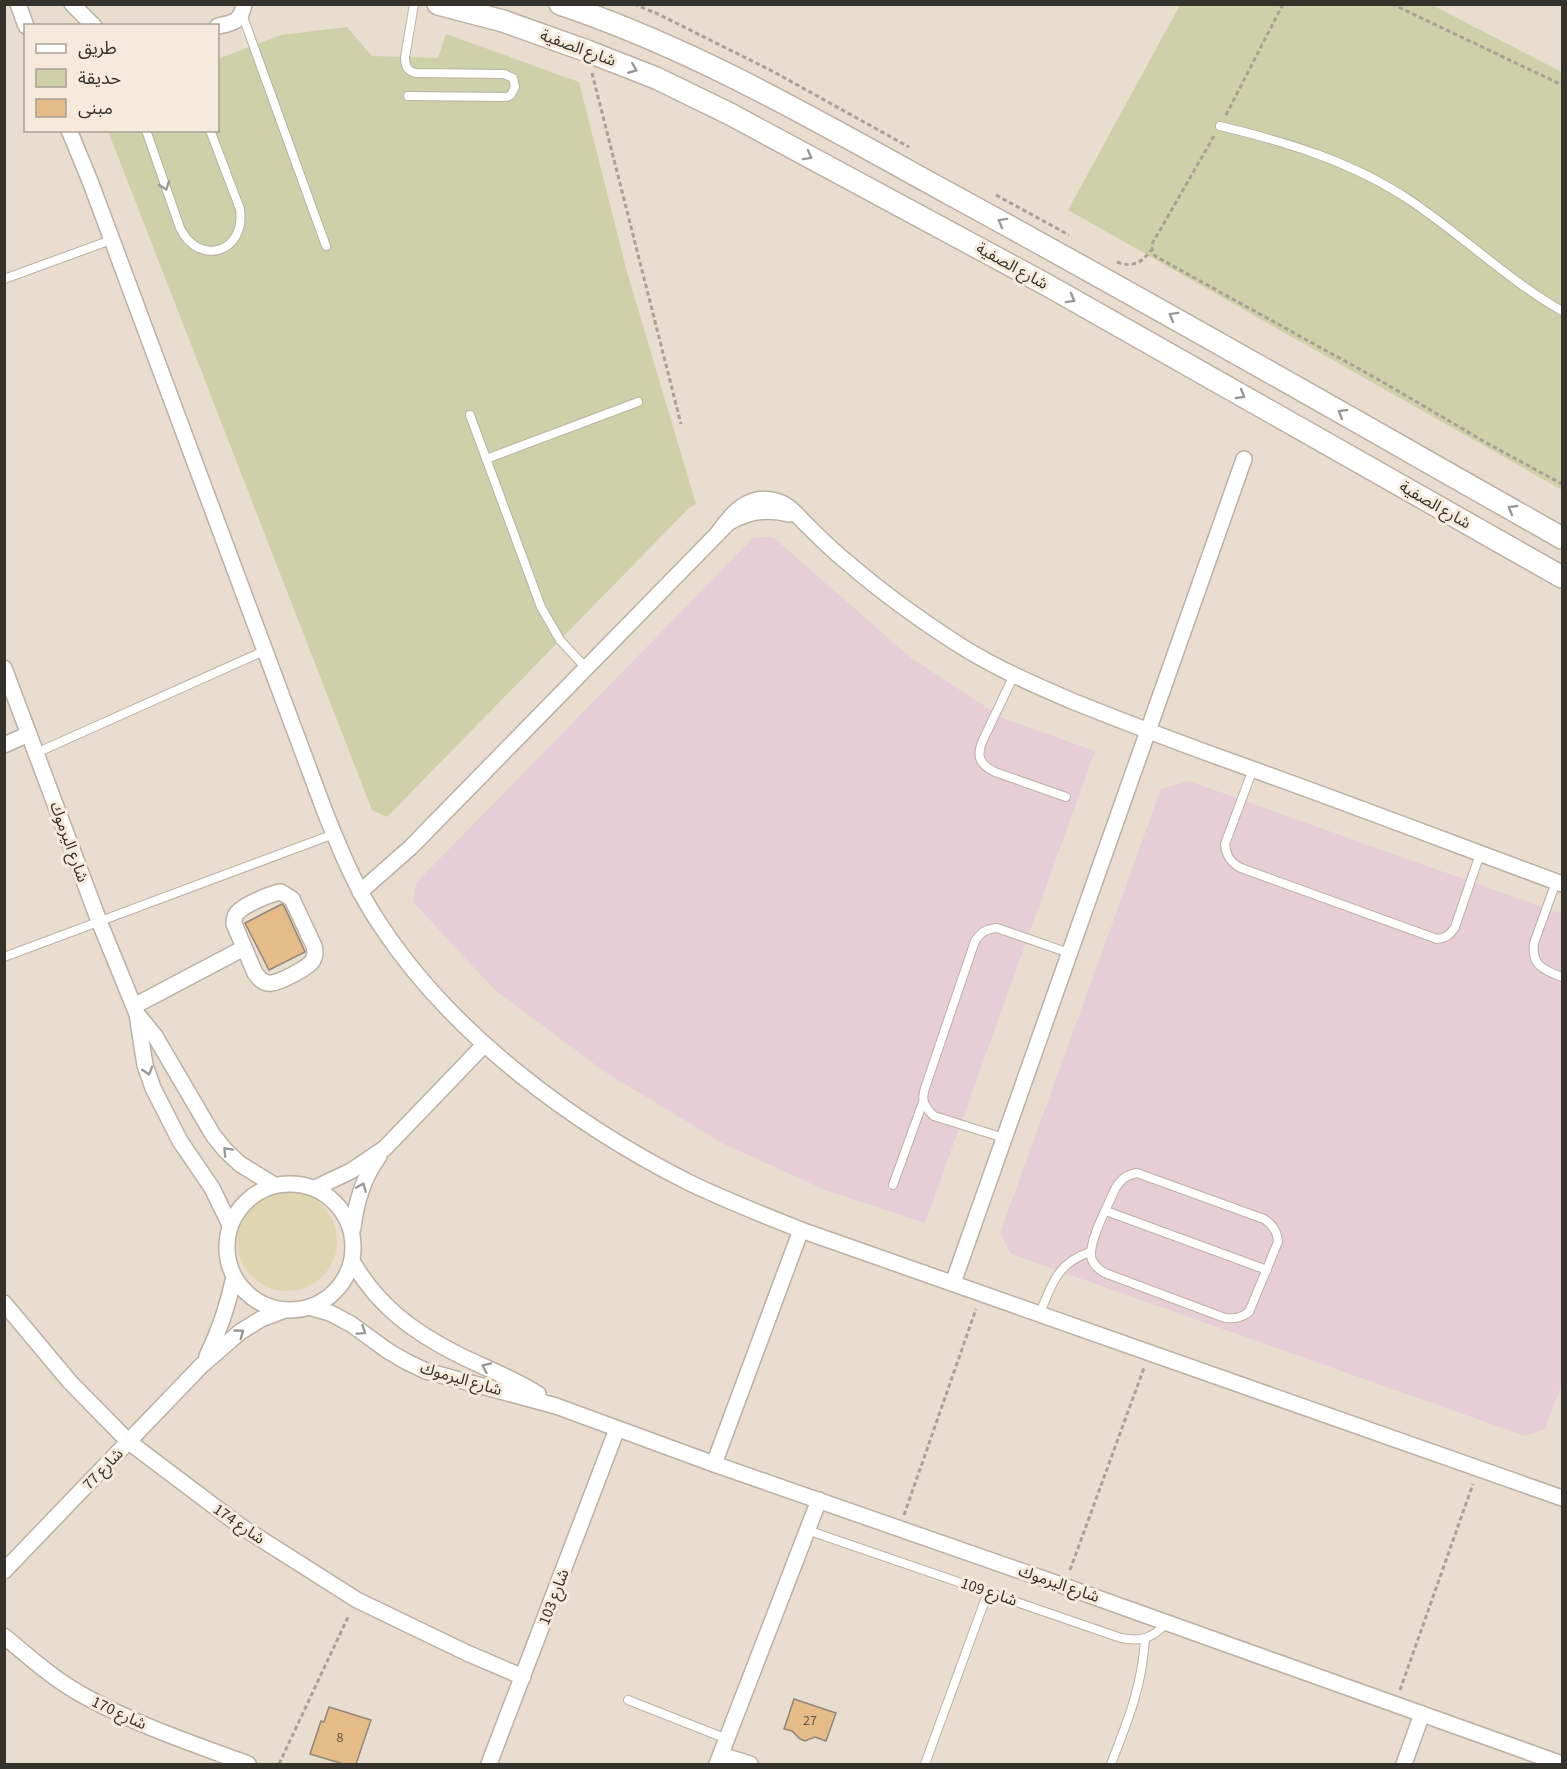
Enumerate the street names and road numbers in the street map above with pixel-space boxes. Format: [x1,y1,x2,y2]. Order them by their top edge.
street label: شارع الصفية [537,24,619,73]
street label: شارع الصفية [972,237,1052,296]
street label: شارع الصفية [1395,476,1475,535]
street label: شارع اليرموك [43,799,94,886]
street label: شارع اليرموك [417,1357,504,1402]
street label: شارع 77 [78,1443,129,1495]
street label: شارع 174 [208,1498,269,1551]
street label: شارع اليرموك [1015,1560,1102,1609]
street label: شارع 103 [533,1566,576,1628]
street label: شارع 109 [958,1572,1020,1613]
street label: شارع 170 [88,1691,150,1736]

